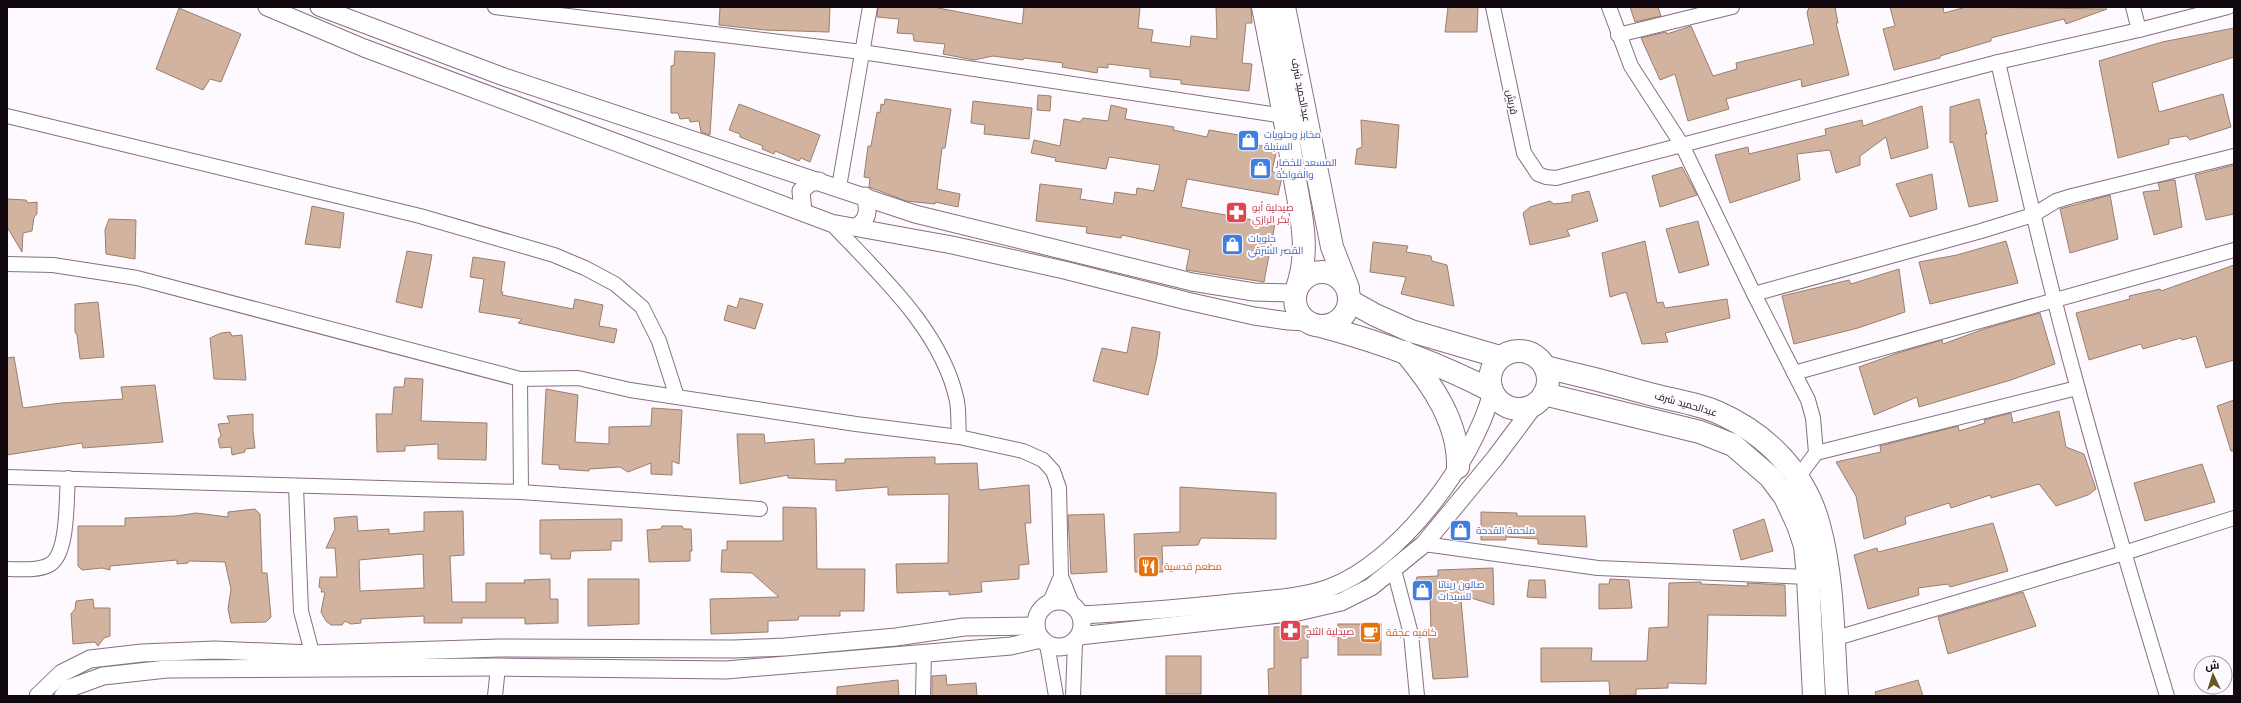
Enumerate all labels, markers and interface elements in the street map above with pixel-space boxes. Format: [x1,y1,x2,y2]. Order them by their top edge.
street label: عبدالحميد شرف [1289,57,1313,123]
street label: قريش [1503,89,1520,116]
shop icon: مخابز وحلويات السنبلة [1235,127,1261,153]
place label: مخابز وحلويات السنبلة [1264,129,1321,152]
shop icon: المسعد للخضار والفواكة [1247,155,1273,181]
place label: المسعد للخضار والفواكة [1275,157,1337,180]
pharmacy icon: صيدلية أبو بكر الرازي [1224,200,1250,226]
place label: صيدلية أبو بكر الرازي [1252,201,1294,227]
shop icon: حلويات القصر الشرقي [1219,231,1245,257]
place label: حلويات القصر الشرقي [1248,233,1303,258]
street label: عبدالحميد شرف [1653,390,1719,418]
shop icon: ملحمة القدحة [1448,517,1474,543]
place label: ملحمة القدحة [1476,525,1535,536]
restaurant icon: مطعم قدسية [1136,553,1162,579]
place label: مطعم قدسية [1164,561,1222,574]
shop icon: صالون ريناتا للسيدات [1409,577,1435,603]
place label: صالون ريناتا للسيدات [1438,579,1485,602]
pharmacy icon: صيدلية الثلج [1277,618,1303,644]
cafe icon: كافيه عجقة [1357,619,1383,645]
place label: صيدلية الثلج [1306,626,1354,638]
place label: كافيه عجقة [1386,627,1437,638]
north arrow [2193,655,2233,695]
text: ش [2205,659,2220,672]

